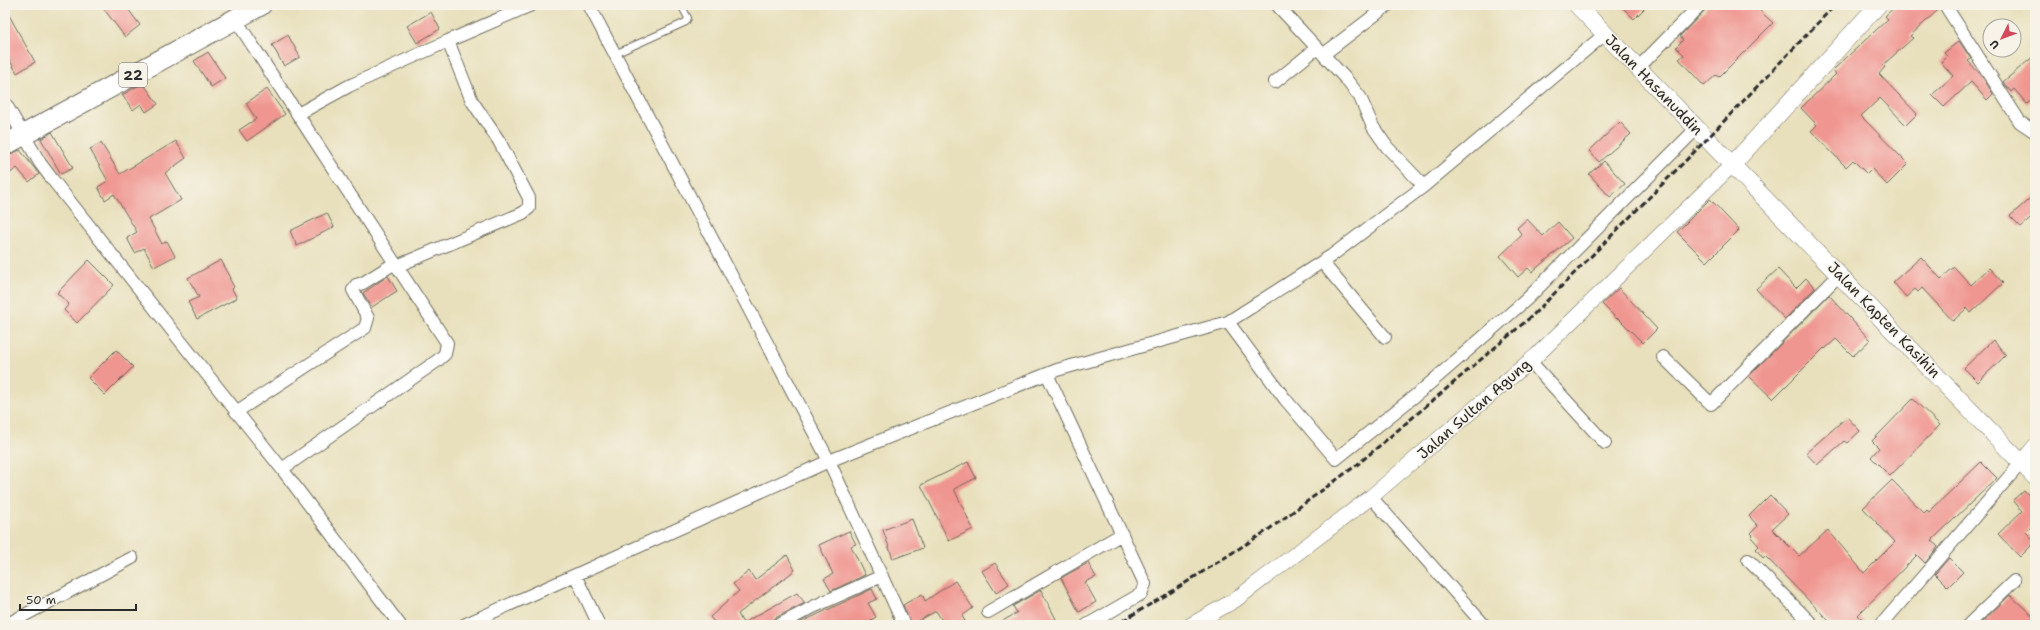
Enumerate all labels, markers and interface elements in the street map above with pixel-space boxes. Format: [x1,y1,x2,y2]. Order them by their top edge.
north arrow [1982,18,2022,58]
street label: Jalan Hasanuddin [1601,30,1707,140]
text: U [1987,37,2003,52]
road number: 22 [119,63,147,87]
street label: Jalan Kapten Kasihin [1823,258,1945,382]
street label: Jalan Sultan Agung [1413,354,1535,464]
scale bar [20,586,136,612]
text: 50 m [26,592,56,608]

